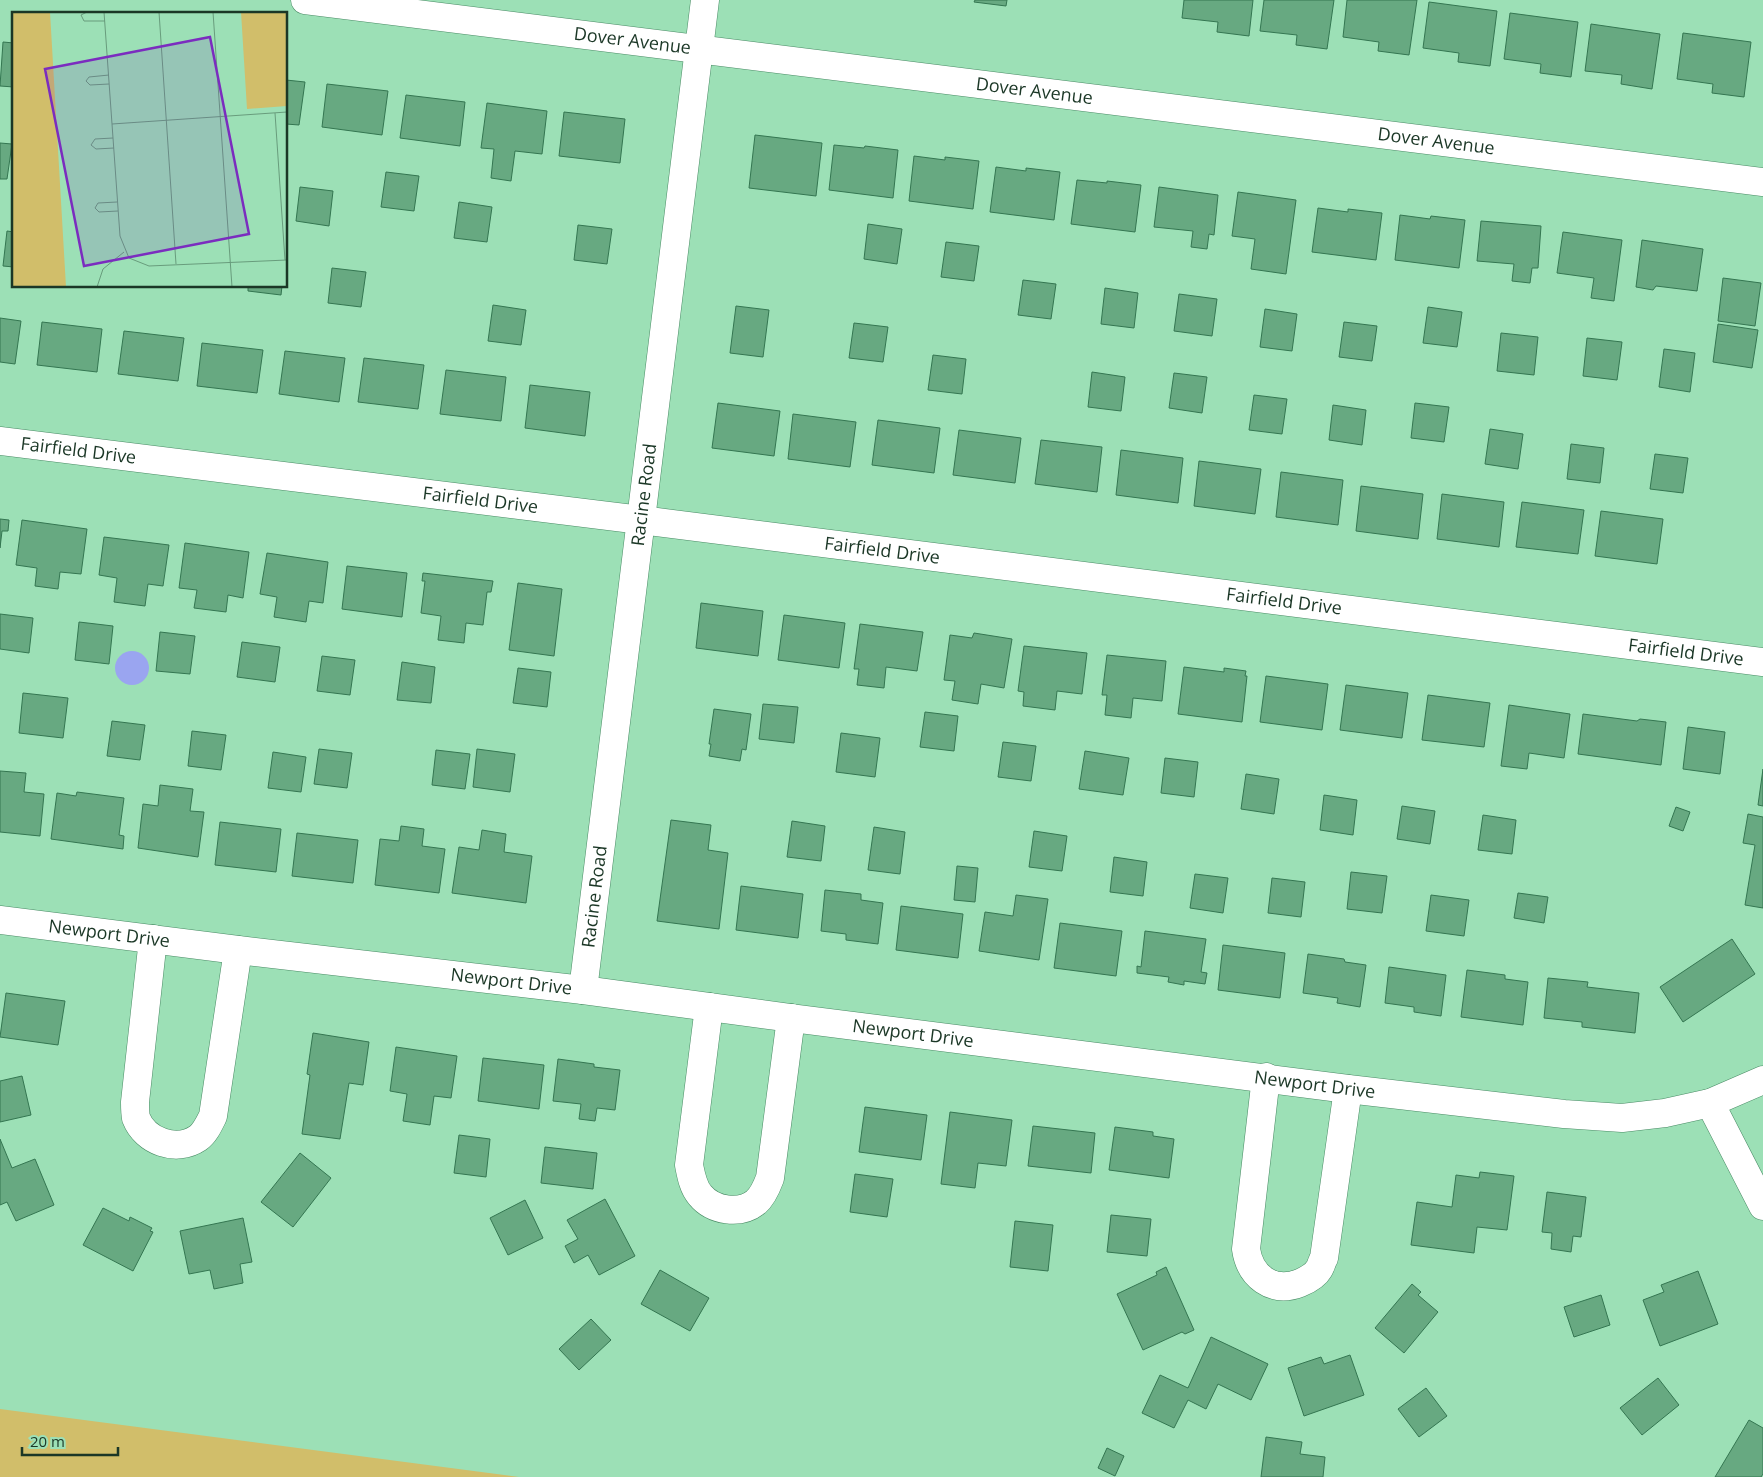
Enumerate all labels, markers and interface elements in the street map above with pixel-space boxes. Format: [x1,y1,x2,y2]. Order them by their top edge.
inset map [12,12,288,288]
street label: Dover Avenue [573,21,692,59]
street label: Dover Avenue [975,71,1094,109]
street label: Dover Avenue [1376,121,1496,159]
street label: Fairfield Drive [19,431,138,469]
street label: Racine Road [625,442,661,547]
street label: Fairfield Drive [421,480,540,518]
street label: Fairfield Drive [823,530,942,569]
street label: Fairfield Drive [1225,581,1343,620]
street label: Fairfield Drive [1627,632,1745,670]
street label: Racine Road [575,844,612,949]
street label: Newport Drive [47,913,171,952]
street label: Newport Drive [449,962,573,1000]
street label: Newport Drive [851,1013,975,1052]
street label: Newport Drive [1253,1064,1377,1103]
scale bar [22,1424,119,1456]
text: 20 m [30,1431,65,1451]

